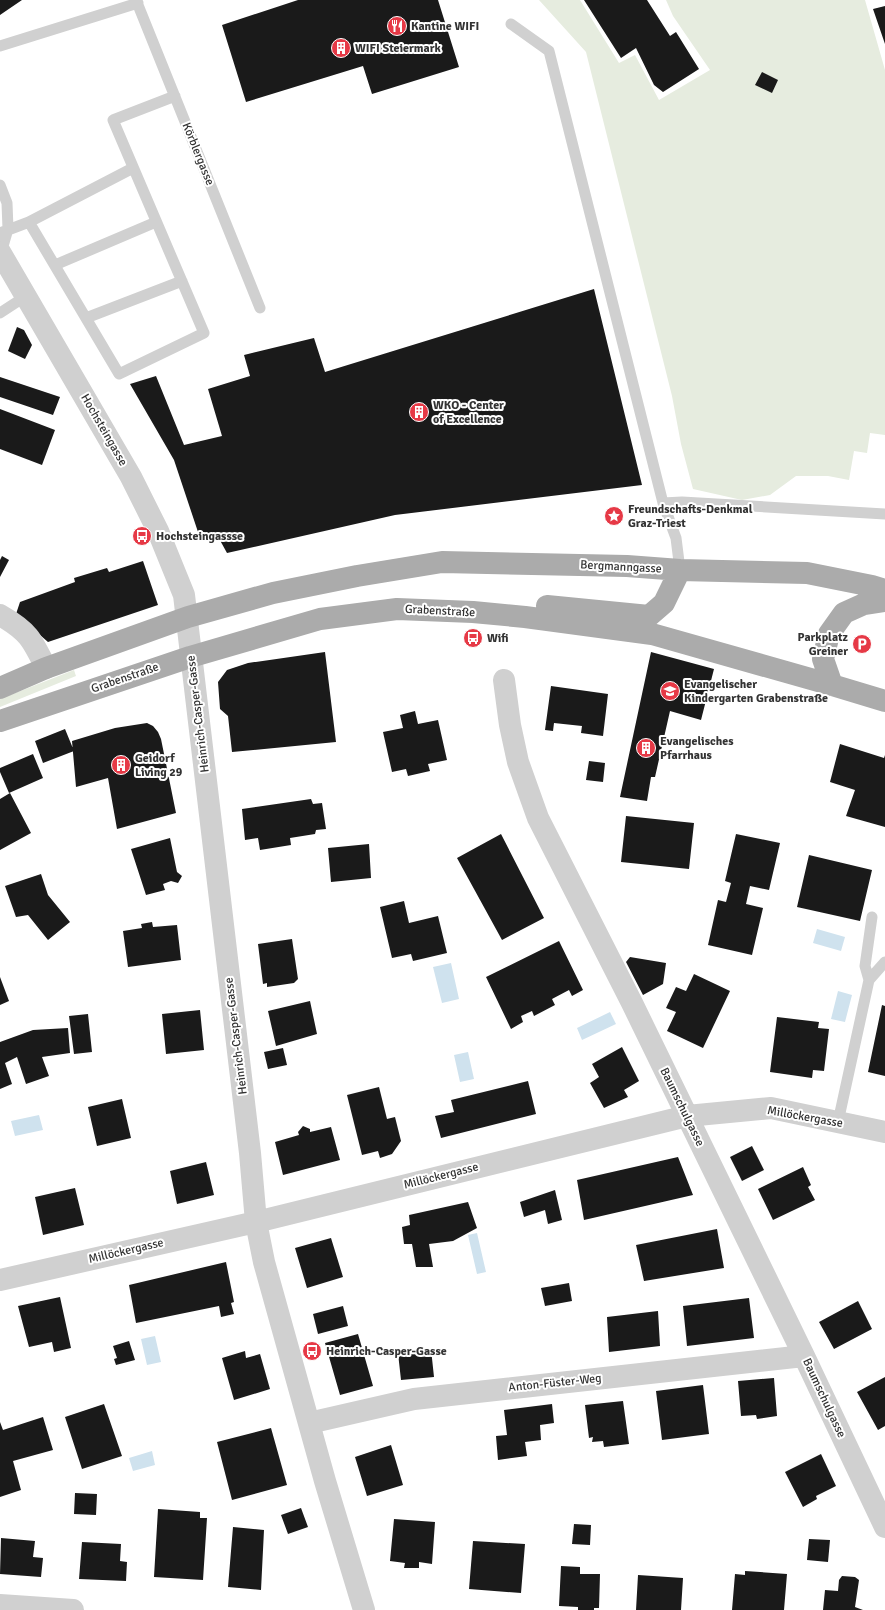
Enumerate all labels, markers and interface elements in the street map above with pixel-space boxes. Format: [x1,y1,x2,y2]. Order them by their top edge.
restaurant icon: Kantine WIFI [386,15,408,37]
place label: Kantine WIFI [411,19,479,34]
building icon: WIFI Steiermark [330,37,352,59]
place label: WIFI Steiermark [355,41,441,56]
street label: Körblergasse [179,120,217,188]
street label: Hochsteingasse [77,391,131,469]
place label: WKO - Center of Excellence [433,398,504,427]
building icon: WKO - Center of Excellence [408,401,430,423]
place label: Freundschafts-Denkmal Graz-Triest [628,502,753,531]
place icon: Freundschafts-Denkmal Graz-Triest [603,505,625,527]
bus stop icon: Hochsteingassse [131,525,153,547]
place label: Hochsteingassse [156,529,243,544]
street label: Bergmanngasse [580,557,662,577]
street label: Grabenstraße [404,602,476,620]
bus stop icon: Wifi [462,627,484,649]
place label: Parkplatz Greiner [798,630,849,659]
place label: Wifi [487,631,509,646]
parking icon: Parkplatz Greiner [851,633,873,655]
street label: Heinrich-Casper-Gasse [183,655,213,773]
street label: Grabenstraße [89,659,161,697]
place label: Evangelischer Kindergarten Grabenstraße [684,677,828,706]
school or university icon: Evangelischer Kindergarten Grabenstraße [659,680,681,702]
place label: Evangelisches Pfarrhaus [660,734,734,763]
building icon: Evangelisches Pfarrhaus [635,737,657,759]
place label: Geidorf Living 29 [135,751,183,780]
building icon: Geidorf Living 29 [110,754,132,776]
street label: Heinrich-Casper-Gasse [221,977,251,1095]
street label: Baumschulgasse [656,1065,708,1149]
street label: Millöckergasse [766,1103,844,1131]
street label: Millöckergasse [402,1159,480,1193]
street label: Millöckergasse [87,1235,165,1267]
bus stop icon: Heinrich-Casper-Gasse [301,1340,323,1362]
place label: Heinrich-Casper-Gasse [326,1344,447,1359]
street label: Baumschulgasse [799,1356,849,1440]
street label: Anton-Füster-Weg [508,1371,602,1395]

